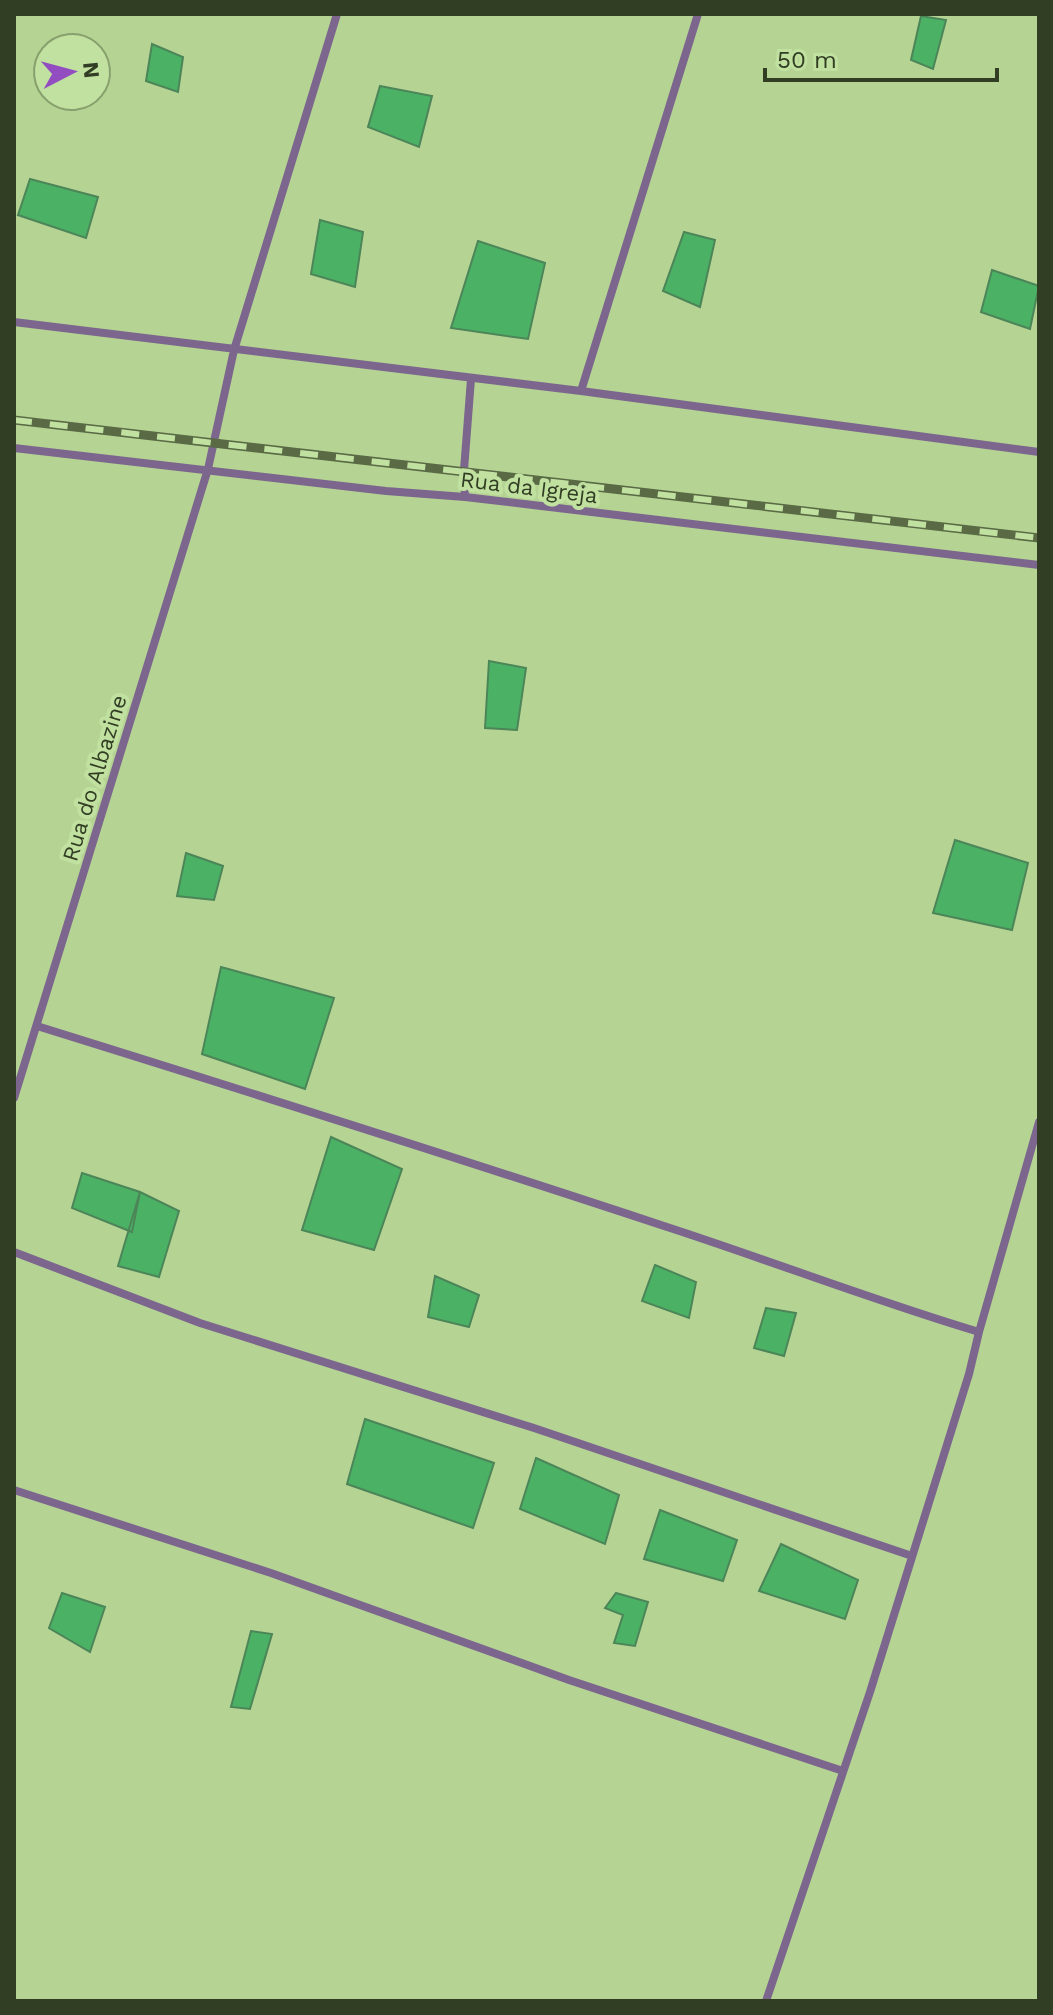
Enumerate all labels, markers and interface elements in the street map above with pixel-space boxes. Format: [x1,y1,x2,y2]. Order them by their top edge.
north arrow [32,32,112,112]
scale bar [765,32,997,82]
text: 50 m [777,46,837,74]
text: N [78,61,105,79]
street label: Rua da Igreja [459,467,599,508]
street label: Rua do Albazine [57,692,132,864]

